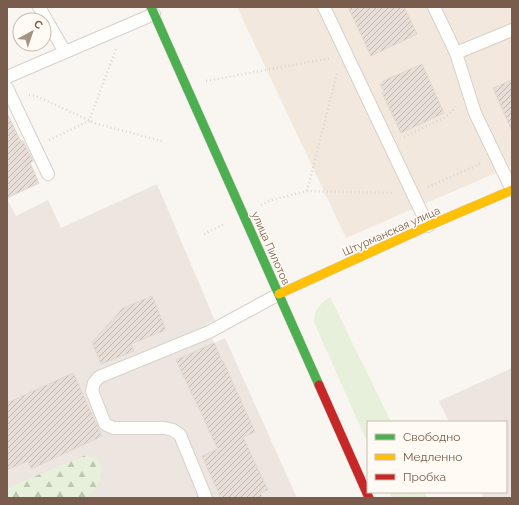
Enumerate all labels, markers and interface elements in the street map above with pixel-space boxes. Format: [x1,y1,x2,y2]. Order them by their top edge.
north arrow [12,12,52,52]
text: С [31,17,46,32]
street label: Штурманская улица [340,204,442,259]
street label: улица Пилотов [249,210,293,287]
legend [367,421,507,493]
text: Свободно [403,430,460,444]
text: Медленно [403,450,462,464]
text: Пробка [403,470,446,484]

